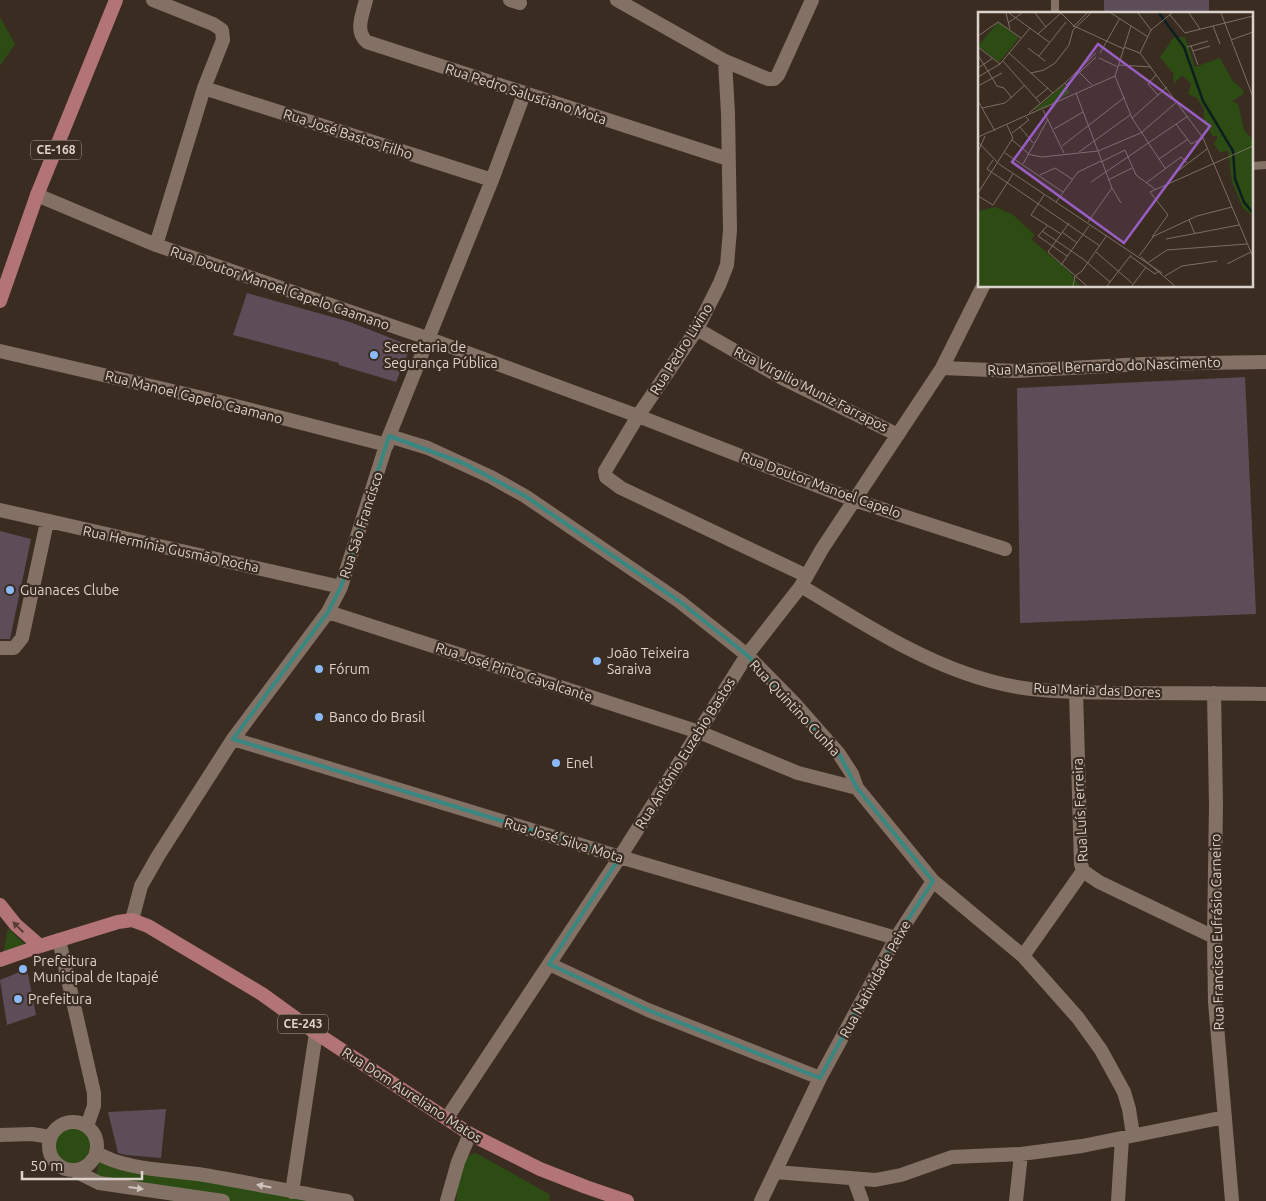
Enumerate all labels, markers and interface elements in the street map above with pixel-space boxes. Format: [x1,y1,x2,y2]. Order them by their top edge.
inset map [978,12,1254,288]
street label: Rua Pedro Salustiano Mota [443,60,609,128]
street label: Rua José Bastos Filho [281,106,415,162]
road number: CE-168 [31,140,81,160]
street label: Rua Doutor Manoel Capelo Caamano [168,243,392,333]
street label: Rua Pedro Livino [646,300,716,398]
place label: Secretaria de Segurança Pública [384,339,498,371]
street label: Rua Virgilio Muniz Farrapos [731,343,891,435]
marker: Secretaria de Segurança Pública [368,349,380,361]
street label: Rua Manoel Bernardo do Nascimento [987,354,1221,378]
street label: Rua Manoel Capelo Caamano [104,367,284,427]
street label: Rua Doutor Manoel Capelo [739,449,903,521]
street label: Rua São Francisco [336,470,386,580]
street label: Rua Hermínia Gusmão Rocha [81,522,261,576]
place label: Guanaces Clube [20,582,119,598]
marker: Guanaces Clube [4,584,16,596]
street label: Rua José Pinto Cavalcante [433,639,595,705]
place label: João Teixeira Saraiva [607,645,689,677]
marker: João Teixeira Saraiva [591,655,603,667]
street label: Rua Quintino Cunha [746,657,844,759]
place label: Fórum [329,661,370,677]
marker: Fórum [313,663,325,675]
street label: Rua Antônio Euzebio Bastos [632,674,738,832]
street label: Rua Maria das Dores [1033,680,1161,700]
place label: Banco do Brasil [329,709,425,725]
marker: Banco do Brasil [313,711,325,723]
place label: Enel [566,755,594,771]
marker: Enel [550,757,562,769]
street label: Rua Luís Ferreira [1069,758,1091,862]
street label: Rua José Silva Mota [502,814,626,866]
street label: Rua Francisco Eufrásio Carneiro [1207,834,1227,1030]
street label: Rua Natividade Peixe [836,917,914,1041]
one-way arrow [13,921,25,933]
place label: Prefeitura Municipal de Itapajé [33,953,159,985]
marker: Prefeitura Municipal de Itapajé [17,963,29,975]
place label: Prefeitura [28,991,92,1007]
marker: Prefeitura [12,993,24,1005]
road number: CE-243 [278,1014,328,1034]
street label: Rua Dom Aureliano Matos [339,1044,485,1146]
scale bar [22,1148,142,1180]
text: 50 m [30,1157,63,1174]
one-way arrow [256,1182,272,1190]
one-way arrow [129,1184,145,1192]

